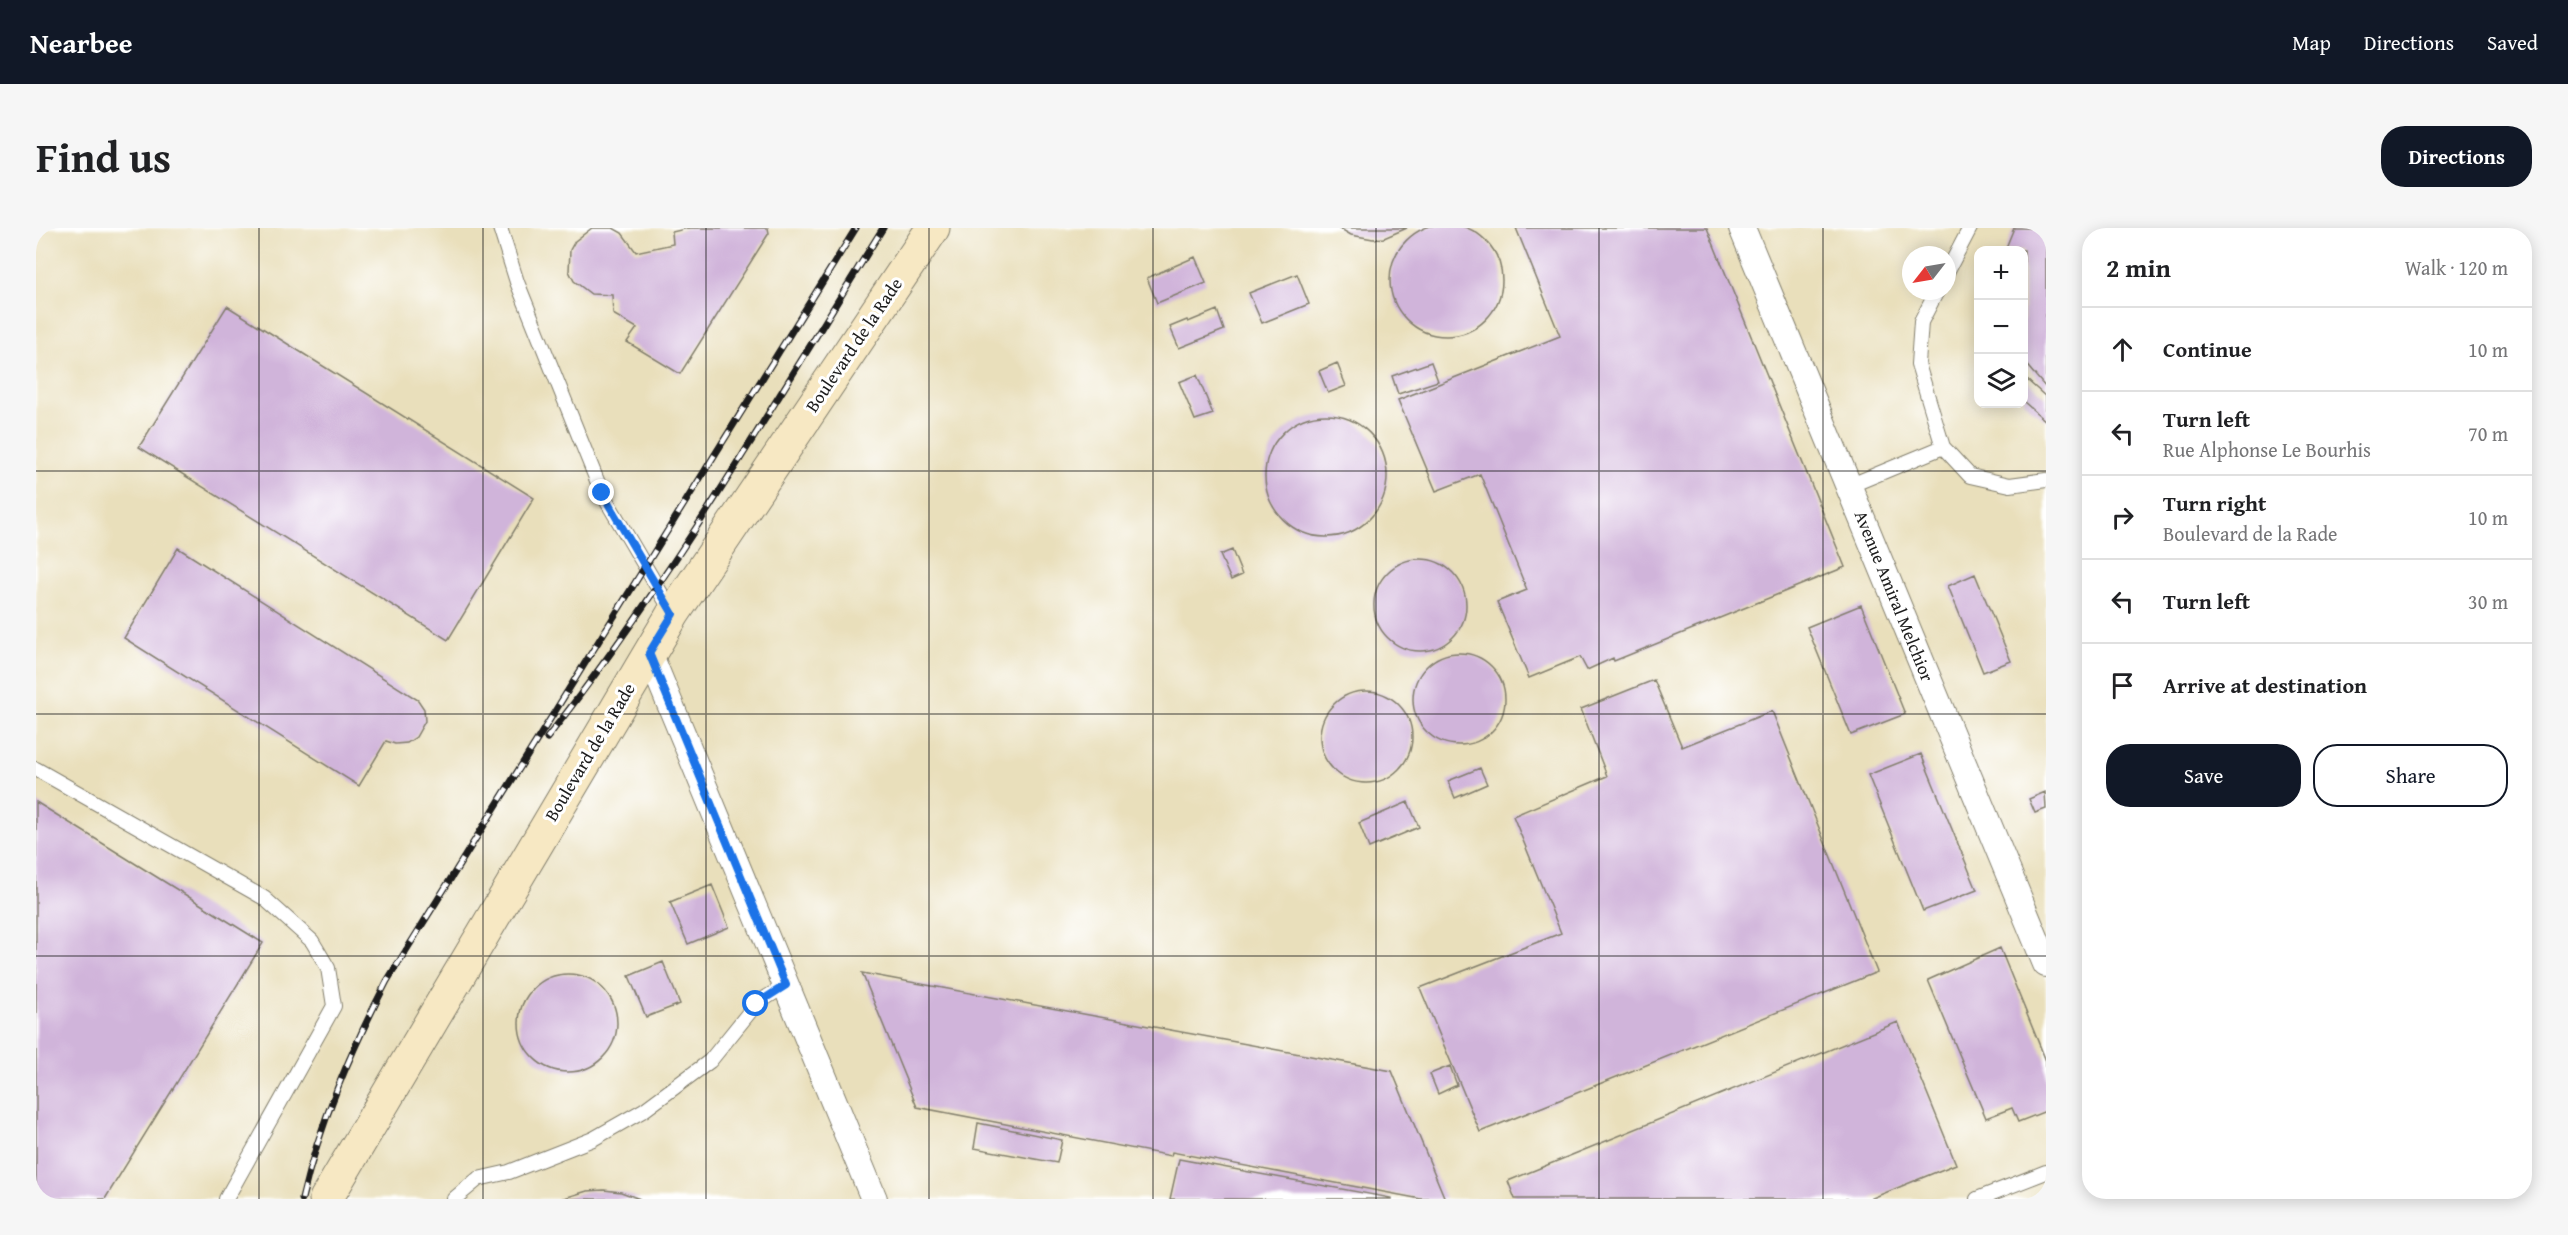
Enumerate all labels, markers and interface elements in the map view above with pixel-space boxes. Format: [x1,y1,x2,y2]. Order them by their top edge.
text: Nearbee [30,22,133,63]
text: Map [2292,27,2331,58]
text: Directions [2364,27,2454,58]
text: Saved [2487,27,2538,58]
text: Find us [36,126,171,187]
button: Directions [2381,126,2532,187]
north arrow [1902,246,1956,300]
map controls [1974,246,2028,408]
button: + [1974,246,2028,300]
text: 2 min [2106,248,2171,287]
text: Walk · 120 m [2405,253,2508,282]
street label: Boulevard de la Rade [798,272,909,417]
button: − [1974,300,2028,354]
icon: ahead [2106,333,2139,366]
text: Continue [2163,333,2252,365]
text: 10 m [2468,335,2508,364]
button: layers [1974,354,2028,408]
text: Turn left [2163,403,2250,435]
icon: left [2106,417,2139,450]
text: 70 m [2468,419,2508,448]
text: Rue Alphonse Le Bourhis [2163,435,2371,464]
route end [588,479,614,505]
text: Turn right [2163,487,2266,519]
icon: right [2106,501,2139,534]
text: 10 m [2468,503,2508,532]
street label: Avenue Amiral Melchior [1848,506,1941,686]
text: Boulevard de la Rade [2163,519,2337,548]
icon: left [2106,585,2139,618]
text: Turn left [2163,585,2250,617]
text: 30 m [2468,587,2508,616]
icon: arrive [2106,669,2139,702]
text: Arrive at destination [2163,669,2367,701]
street label: Boulevard de la Rade [538,677,642,826]
button: Save [2106,744,2301,807]
button: Share [2313,744,2508,807]
route start [742,990,768,1016]

